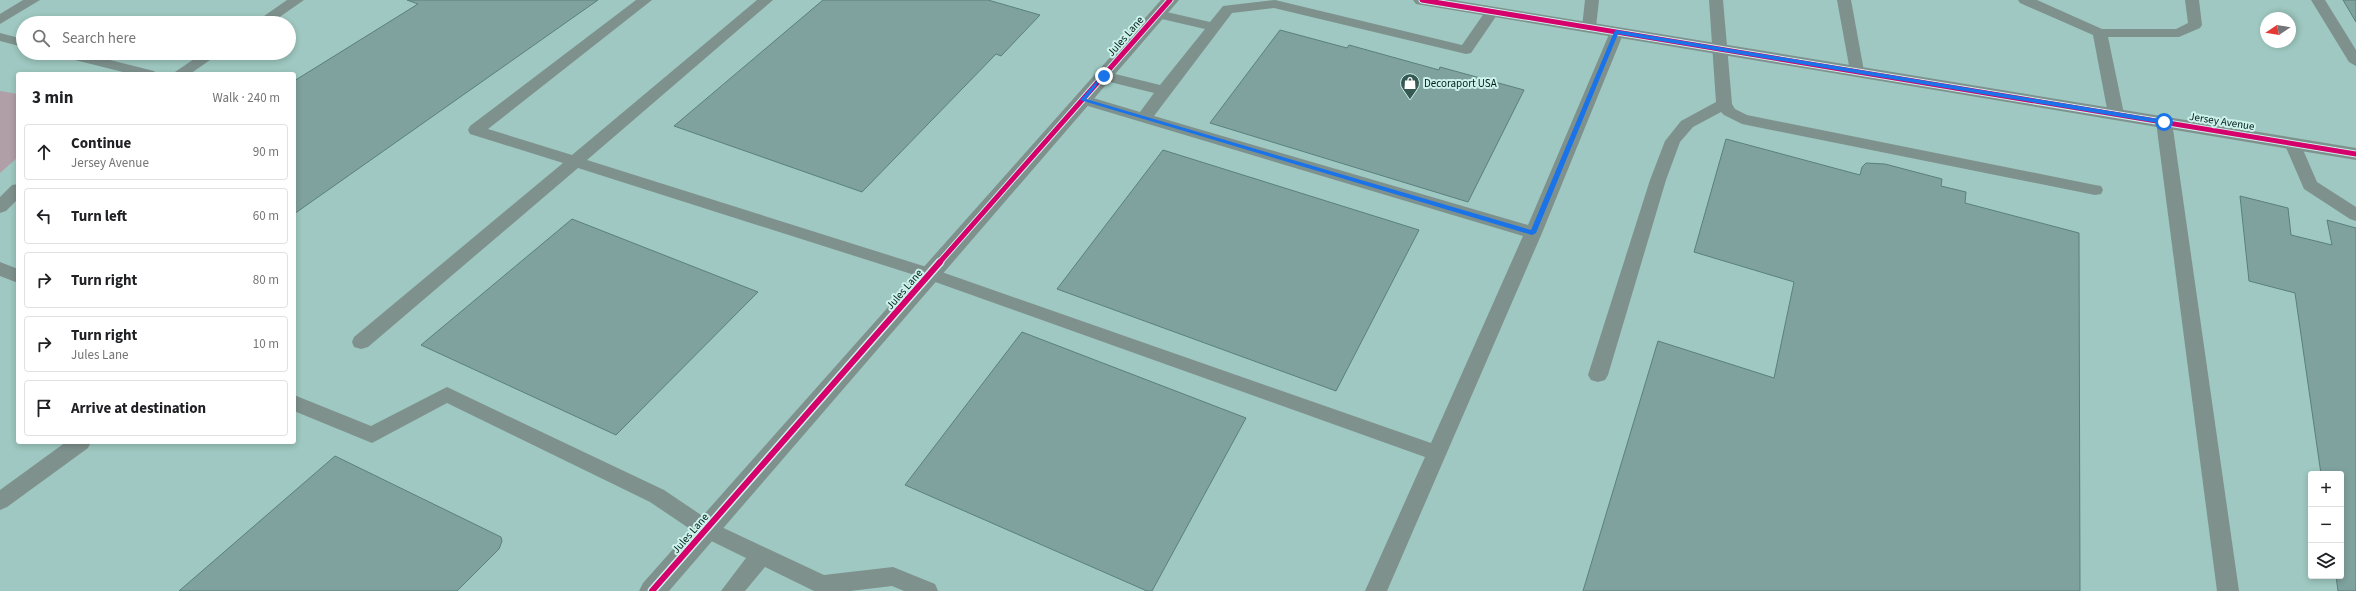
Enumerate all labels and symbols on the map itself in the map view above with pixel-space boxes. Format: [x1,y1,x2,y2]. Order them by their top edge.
north arrow [2260,12,2296,48]
street label: Jules Lane [1104,13,1147,60]
route end [1095,67,1113,85]
shop icon: Decoraport USA [1399,72,1421,100]
place label: Decoraport USA [1424,76,1497,91]
street label: Jersey Avenue [2188,109,2256,134]
route start [2155,113,2173,131]
street label: Jules Lane [883,266,926,313]
street label: Jules Lane [669,510,712,557]

